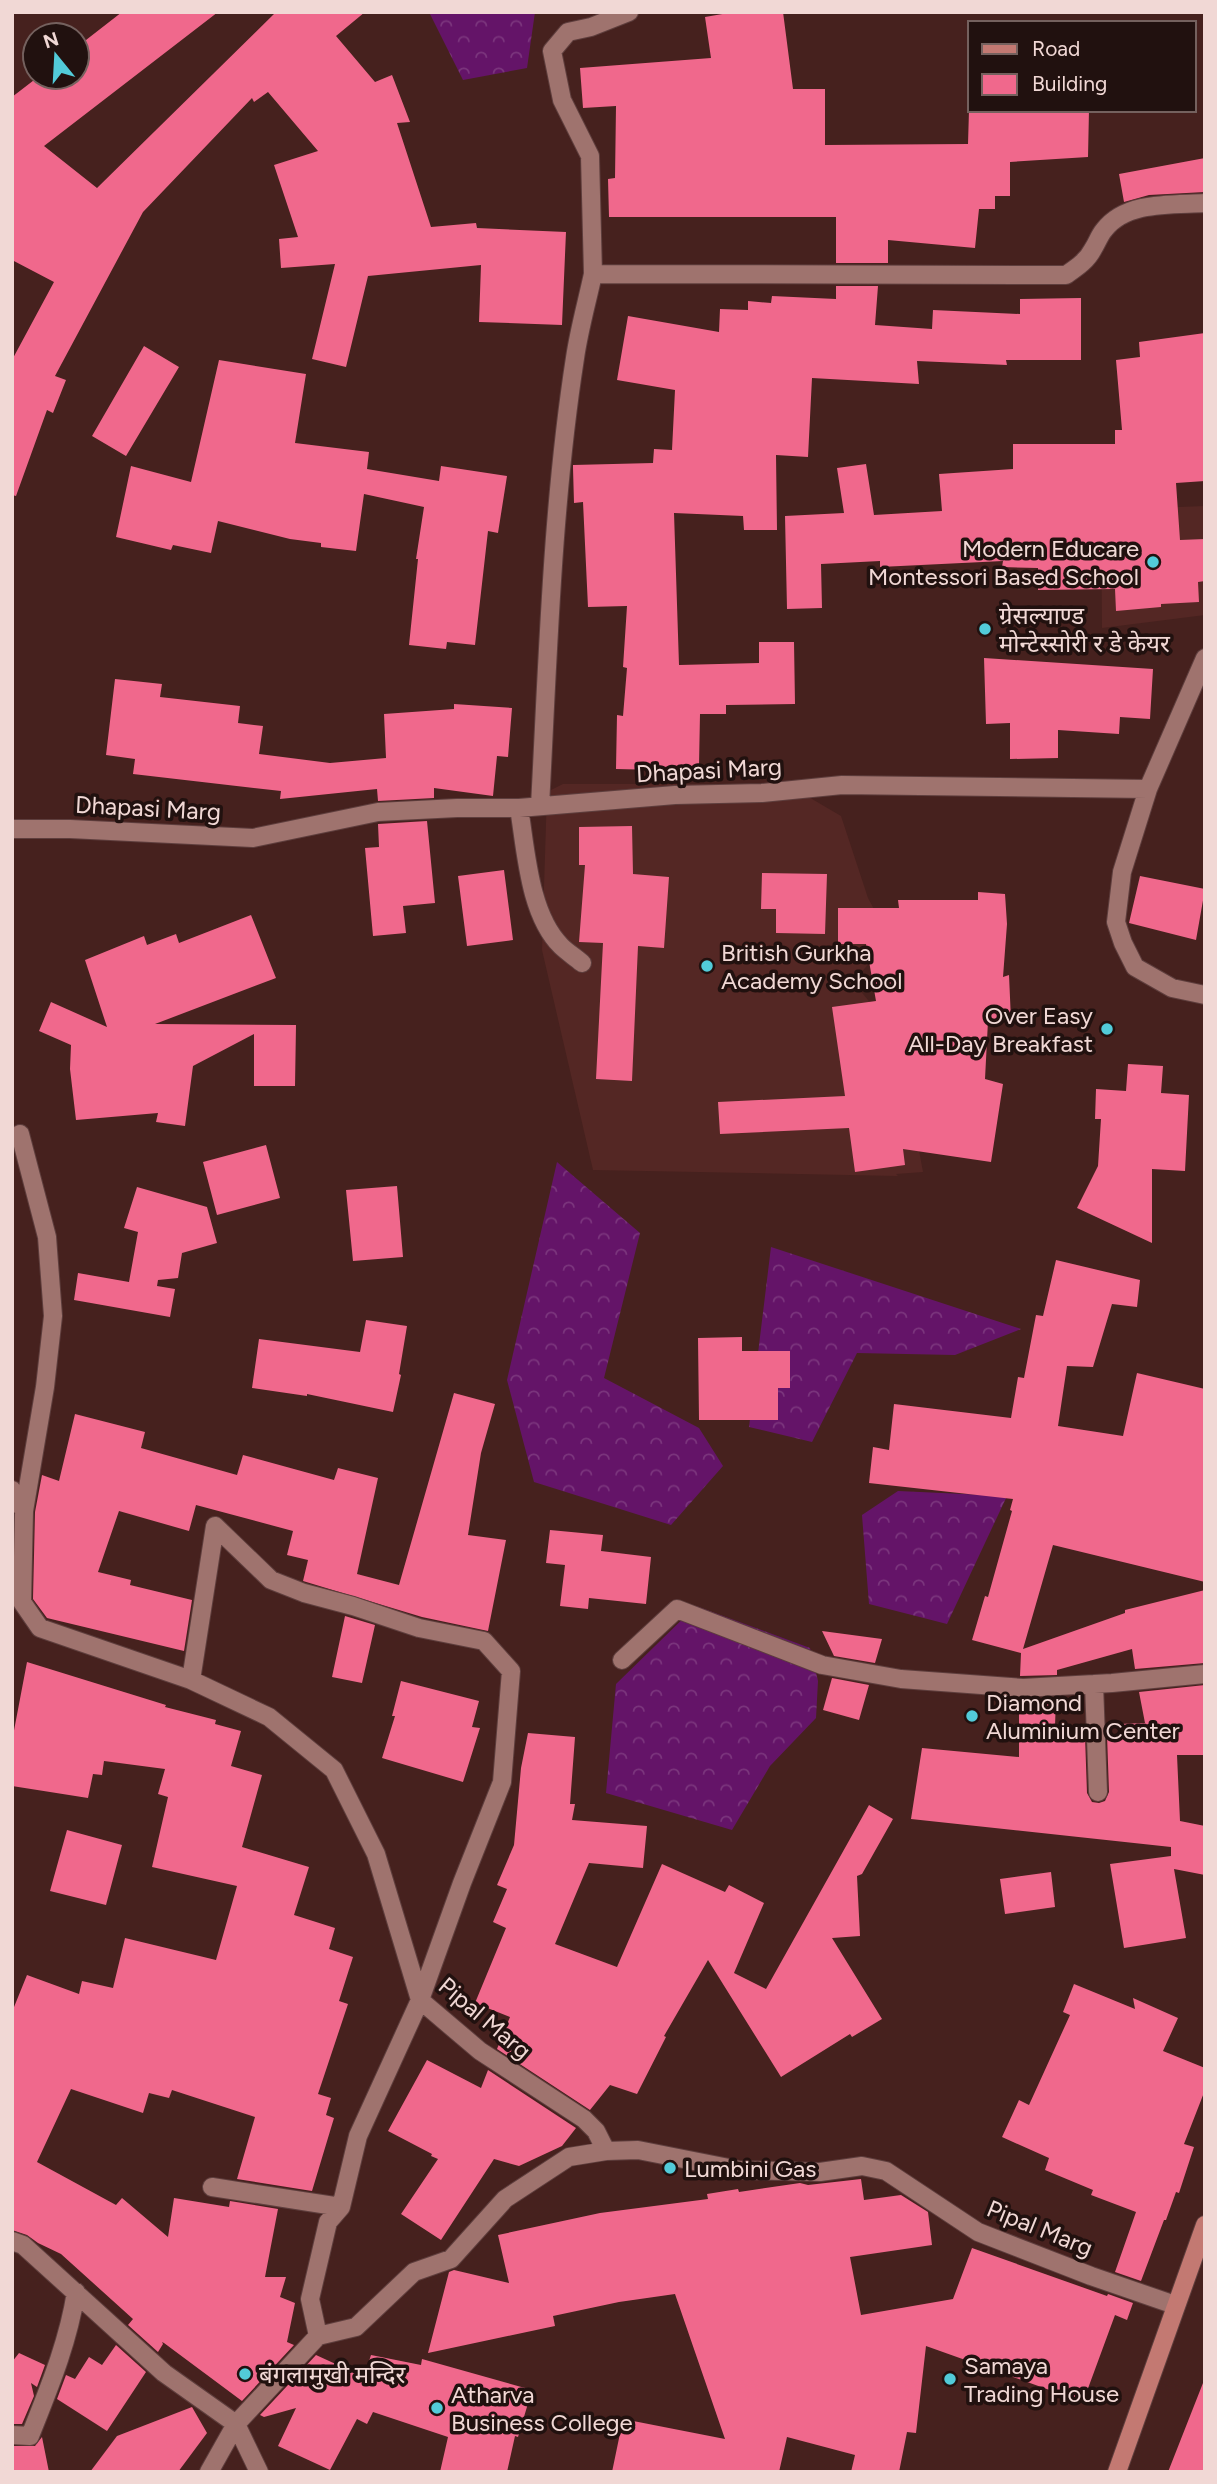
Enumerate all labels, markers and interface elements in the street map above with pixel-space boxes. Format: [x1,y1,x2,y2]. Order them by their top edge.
north arrow [21,21,91,91]
legend [968,21,1196,112]
text: N [40,27,61,54]
text: Road [1032,36,1080,61]
text: Building [1032,71,1107,96]
place label: Modern Educare Montessori Based School [868,534,1139,591]
marker: Modern Educare Montessori Based School [1145,554,1161,570]
place label: ग्रेसल्याण्ड मोन्टेस्सोरी र डे केयर [999,601,1171,658]
marker: ग्रेसल्याण्ड मोन्टेस्सोरी र डे केयर [977,621,993,637]
street label: Dhapasi Marg [635,752,783,788]
street label: Dhapasi Marg [74,790,222,826]
place label: British Gurkha Academy School [721,938,903,995]
marker: British Gurkha Academy School [699,958,715,974]
place label: Over Easy All-Day Breakfast [908,1001,1093,1058]
marker: Over Easy All-Day Breakfast [1099,1021,1115,1037]
place label: Diamond Aluminium Center [986,1688,1180,1745]
marker: Diamond Aluminium Center [964,1708,980,1724]
street label: Pipal Marg [433,1971,537,2065]
place label: Lumbini Gas [684,2154,816,2183]
marker: Lumbini Gas [662,2160,678,2176]
street label: Pipal Marg [983,2194,1097,2262]
place label: Samaya Trading House [964,2351,1119,2408]
place label: बंगलामुखी मन्दिर [259,2360,407,2390]
marker: बंगलामुखी मन्दिर [237,2366,253,2382]
marker: Samaya Trading House [942,2371,958,2387]
place label: Atharva Business College [451,2380,633,2437]
marker: Atharva Business College [429,2400,445,2416]

